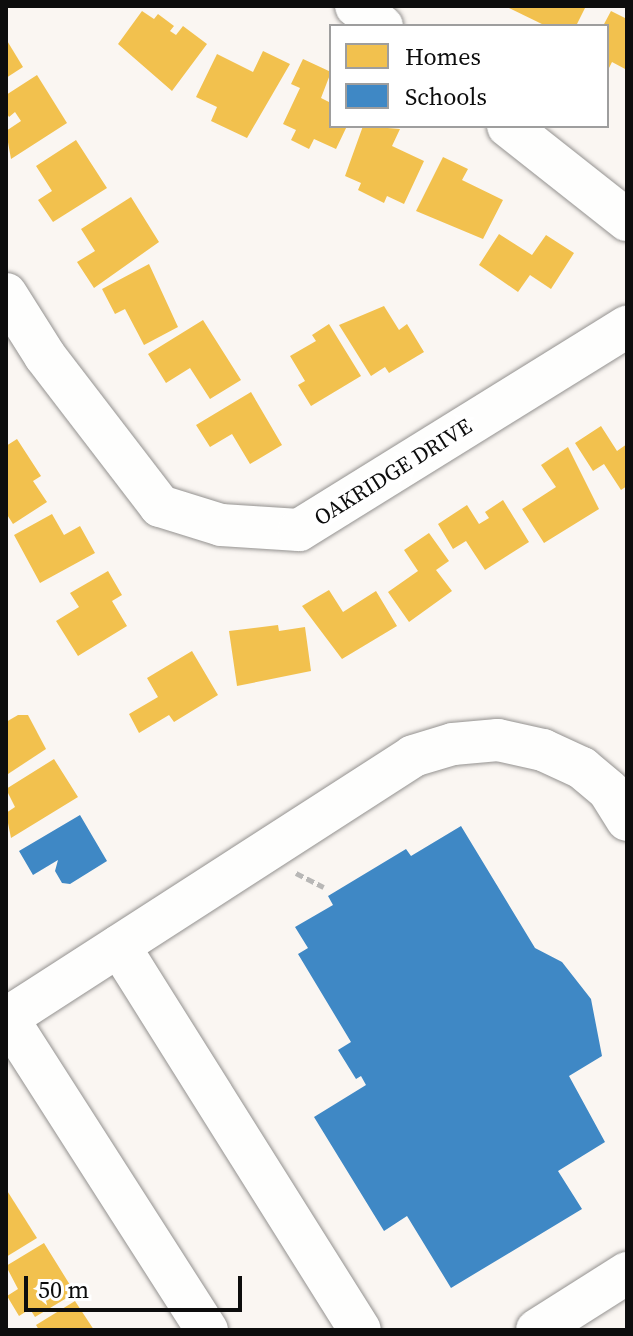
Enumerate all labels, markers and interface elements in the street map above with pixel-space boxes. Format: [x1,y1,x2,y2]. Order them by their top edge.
legend [329,24,609,128]
text: Homes [405,40,481,73]
text: Schools [405,80,487,113]
street label: OAKRIDGE DRIVE [309,413,477,531]
scale bar [28,1260,246,1310]
text: 50 m [38,1273,89,1306]

